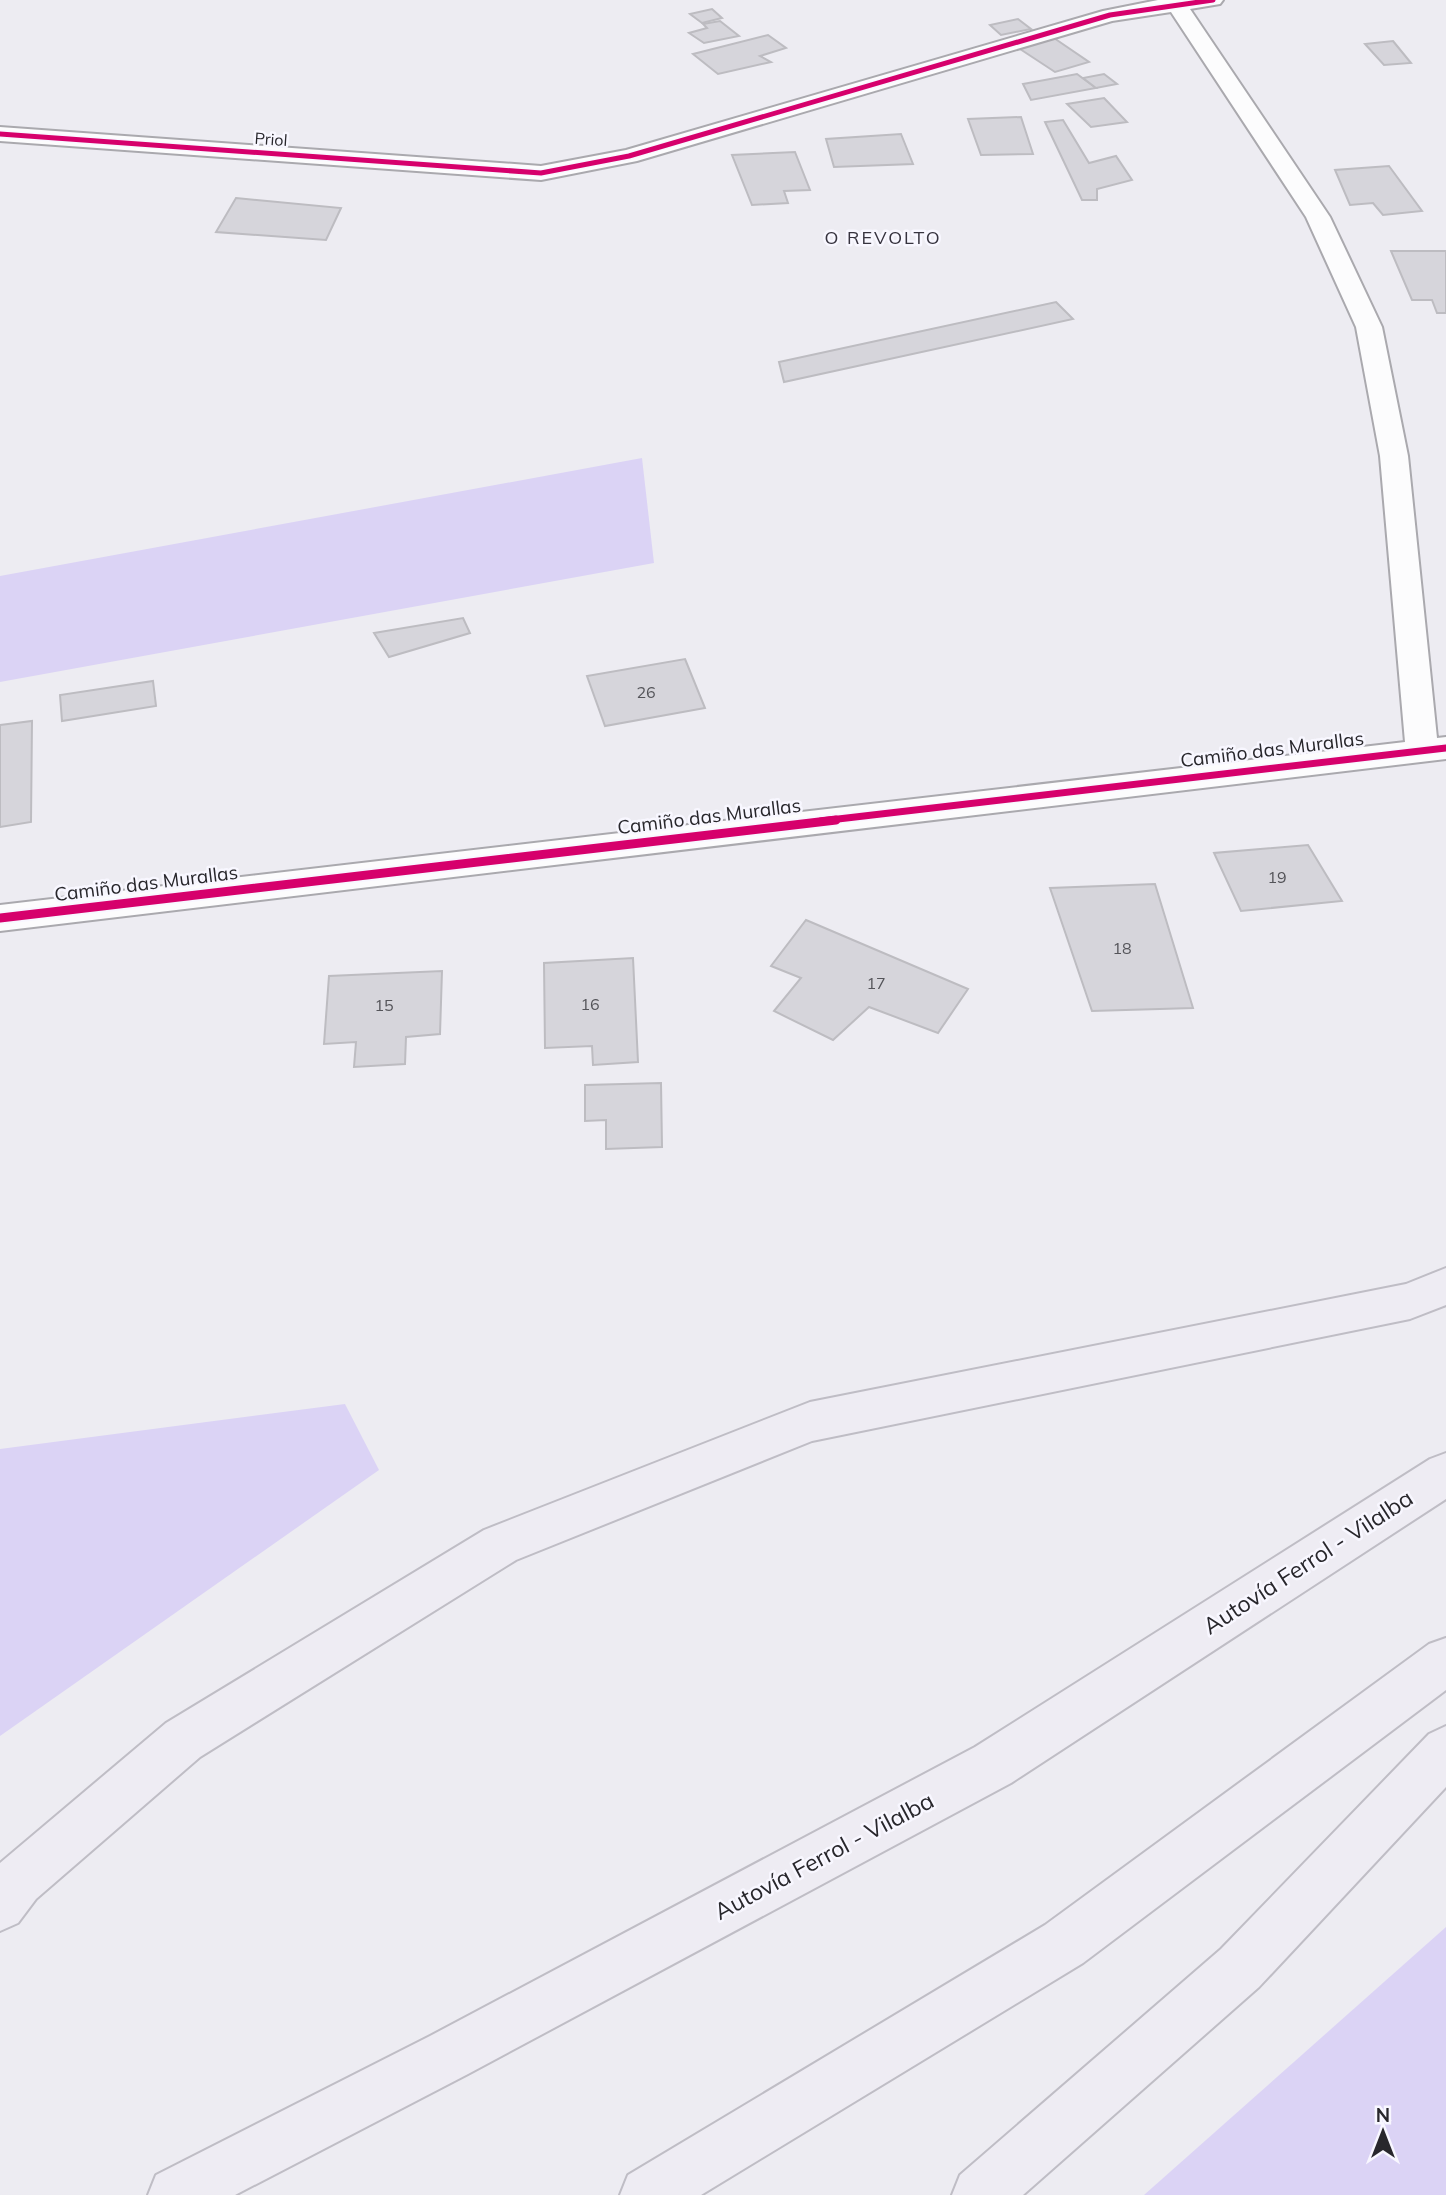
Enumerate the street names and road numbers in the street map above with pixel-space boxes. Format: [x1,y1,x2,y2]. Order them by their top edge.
street label: Priol [254,128,288,150]
street label: Camiño das Murallas [1179,726,1365,772]
street label: Camiño das Murallas [616,793,802,839]
street label: Camiño das Murallas [53,860,239,906]
street label: Autovía Ferrol - Vilalba [1197,1483,1418,1640]
street label: Autovía Ferrol - Vilalba [709,1785,938,1926]

